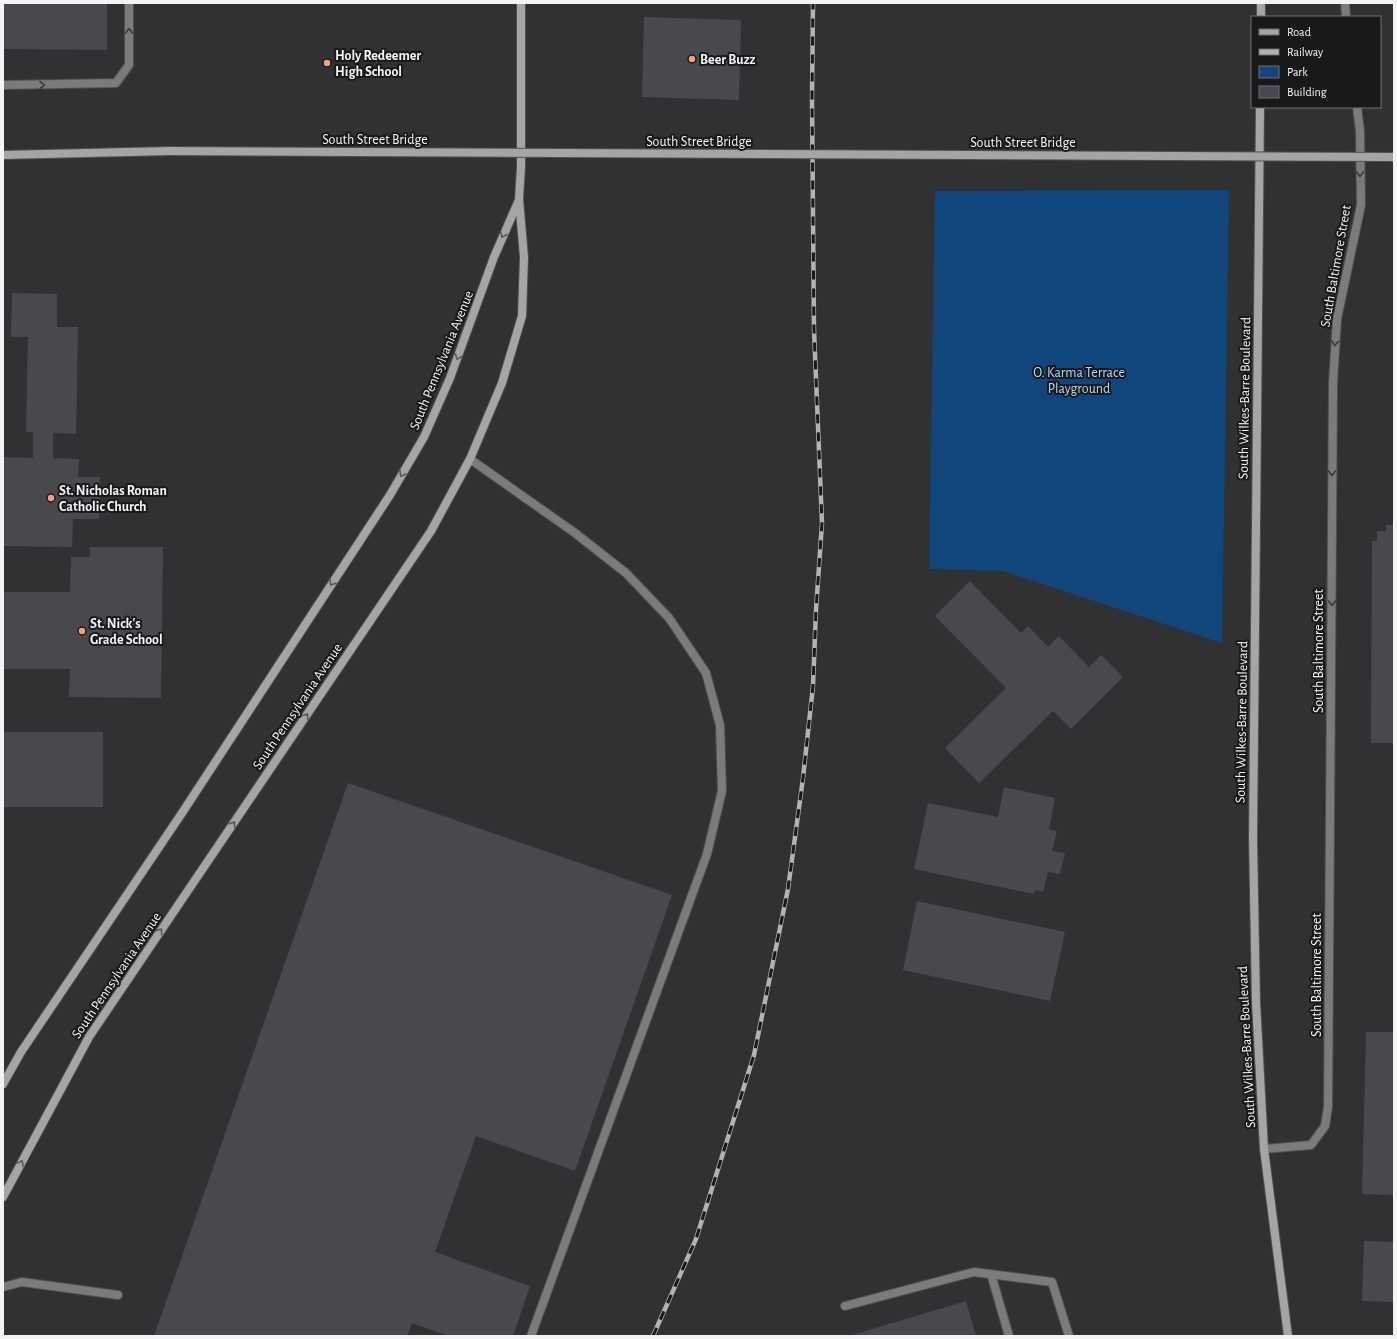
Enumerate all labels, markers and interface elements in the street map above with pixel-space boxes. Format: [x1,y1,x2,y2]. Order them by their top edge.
legend [1251,16,1381,108]
text: Road [1287,26,1311,38]
one-way arrow [125,28,133,34]
text: Railway [1287,46,1323,59]
place label: Holy Redeemer High School [335,49,421,79]
place label: Beer Buzz [700,53,756,67]
marker: Beer Buzz [687,54,697,64]
marker: Holy Redeemer High School [322,58,332,68]
text: Park [1287,66,1308,78]
one-way arrow [39,81,45,89]
text: Building [1287,86,1327,98]
street label: South Street Bridge [322,133,428,147]
street label: South Street Bridge [646,135,752,149]
street label: South Street Bridge [970,136,1076,150]
one-way arrow [1356,171,1364,177]
street label: South Baltimore Street [1318,203,1354,328]
one-way arrow [500,232,508,239]
street label: South Pennsylvania Avenue [408,289,476,432]
street label: South Wilkes-Barre Boulevard [1237,317,1253,479]
one-way arrow [1331,340,1340,346]
one-way arrow [455,354,463,361]
park label: O. Karma Terrace Playground [1033,366,1125,396]
one-way arrow [400,470,407,477]
one-way arrow [1328,470,1336,476]
place label: St. Nicholas Roman Catholic Church [59,484,167,514]
marker: St. Nicholas Roman Catholic Church [46,493,56,503]
one-way arrow [330,579,337,586]
street label: South Baltimore Street [1312,589,1326,713]
one-way arrow [1328,600,1336,606]
place label: St. Nick's Grade School [90,617,163,647]
marker: St. Nick's Grade School [77,626,87,636]
street label: South Pennsylvania Avenue [250,641,345,772]
street label: South Wilkes-Barre Boulevard [1234,641,1250,803]
one-way arrow [301,713,309,720]
one-way arrow [228,821,235,828]
street label: South Pennsylvania Avenue [69,910,164,1041]
street label: South Baltimore Street [1310,913,1324,1037]
one-way arrow [155,929,162,936]
street label: South Wilkes-Barre Boulevard [1236,966,1258,1128]
one-way arrow [17,1159,24,1167]

